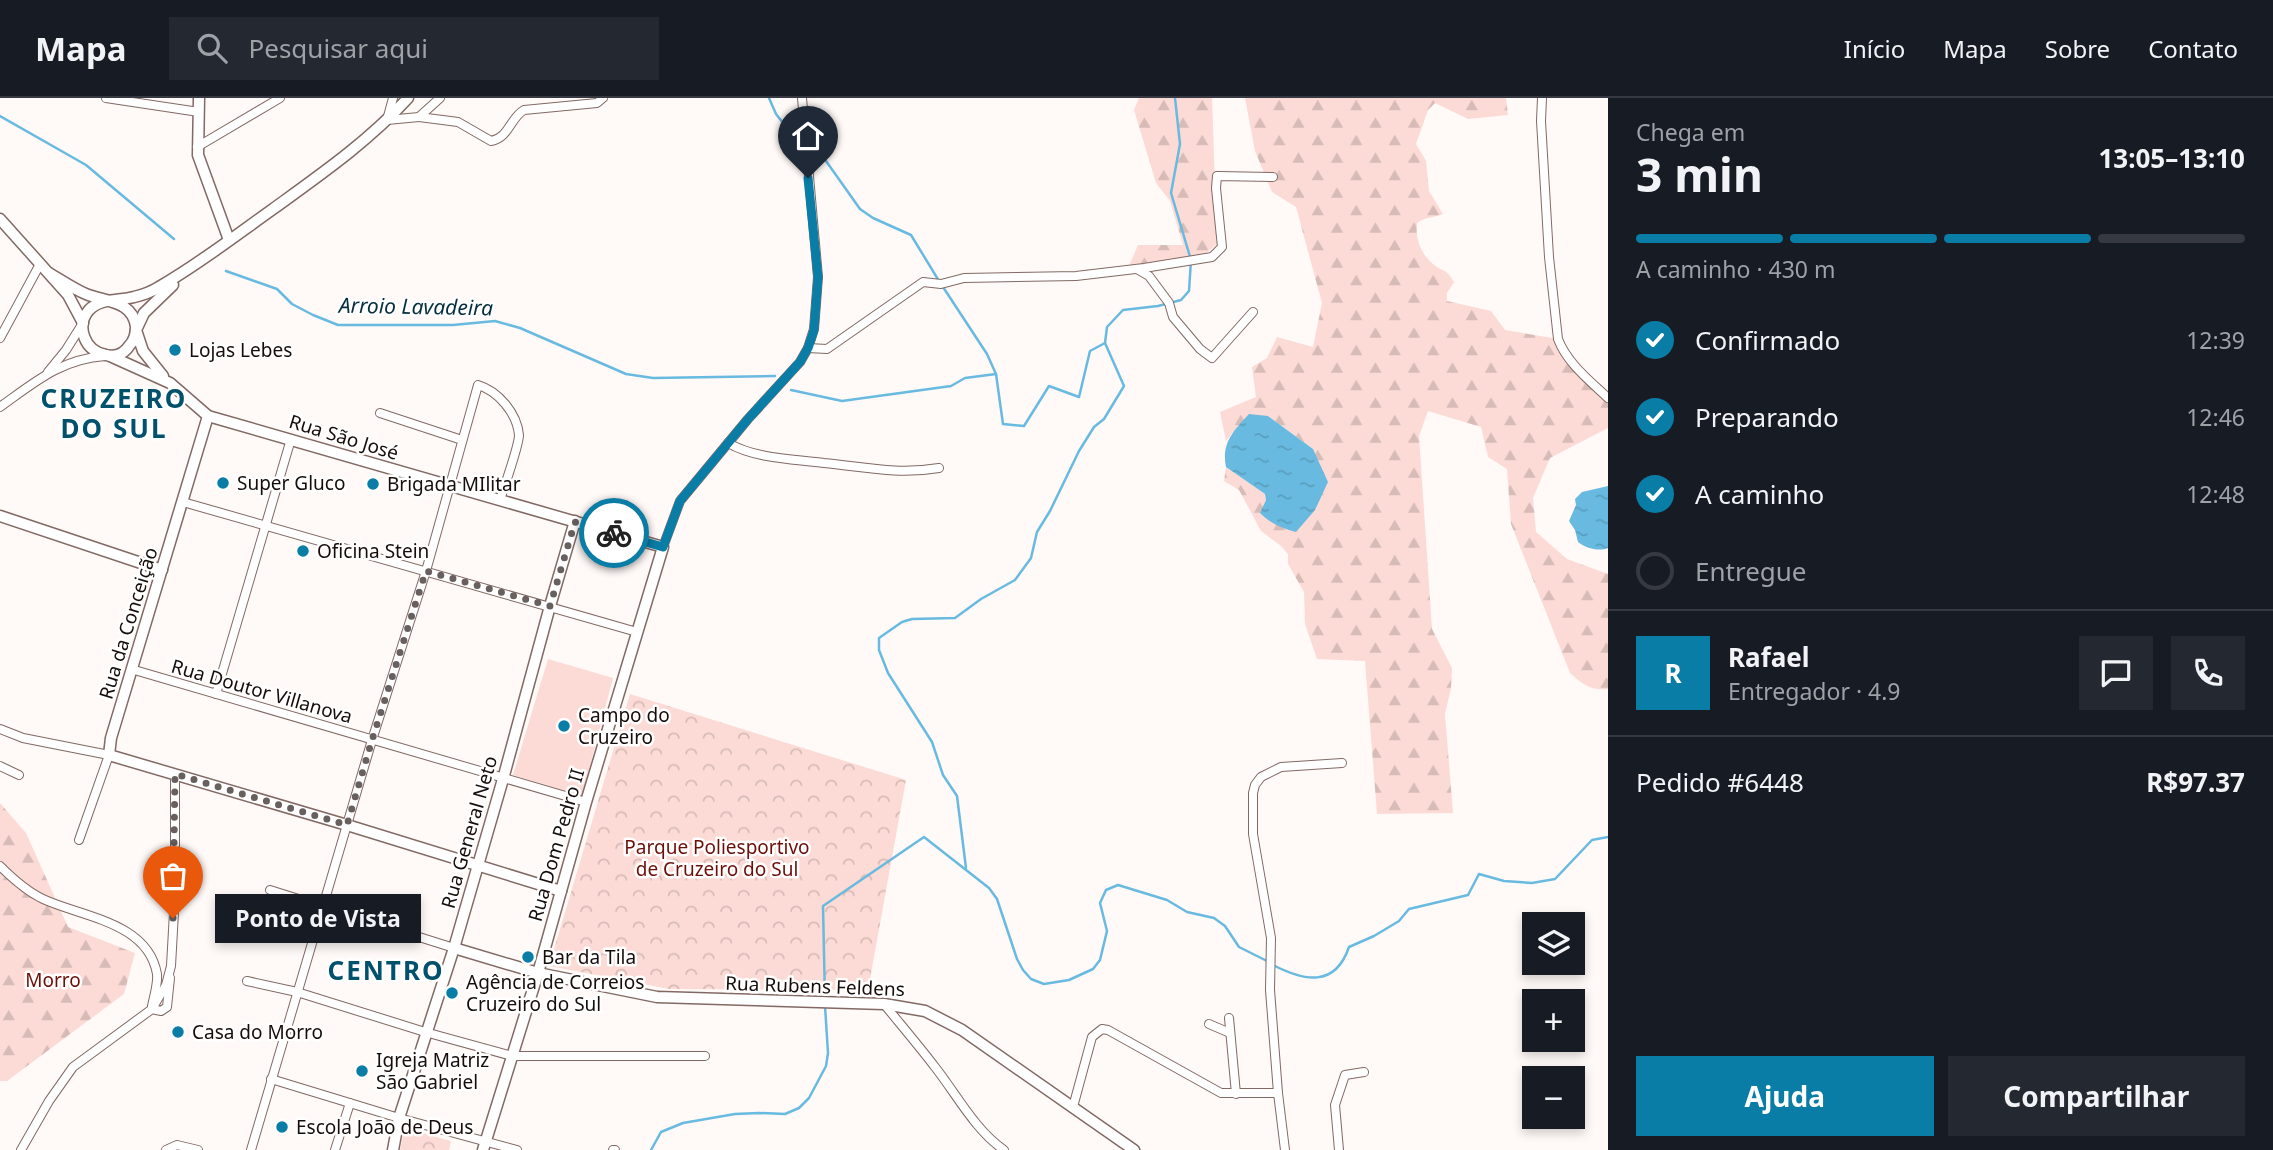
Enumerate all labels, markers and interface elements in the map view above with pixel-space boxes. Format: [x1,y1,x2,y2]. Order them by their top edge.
search box [169,17,659,80]
text: Mapa [35,26,127,71]
icon: search [193,29,231,67]
text: Pesquisar aqui [249,30,428,66]
text: Início [1844,32,1905,65]
text: Mapa [1943,32,2007,65]
text: Sobre [2045,32,2110,65]
text: Contato [2148,32,2238,65]
pin [778,106,838,178]
text: Chega em [1636,116,1745,148]
icon: home [789,117,827,155]
text: 13:05–13:10 [2098,140,2245,176]
text: 3 min [1636,143,1763,205]
text: A caminho · 430 m [1636,253,1835,285]
water label: Arroio Lavadeira [337,291,493,321]
icon: check [1636,321,1674,359]
text: Confirmado [1695,322,1840,358]
text: 12:39 [2186,324,2245,356]
place label: Lojas Lebes [189,337,292,363]
marker: Lojas Lebes [167,342,183,358]
district label: CRUZEIRO DO SUL [41,380,187,446]
icon: check [1636,398,1674,436]
text: Preparando [1695,399,1839,435]
text: 12:46 [2186,401,2245,433]
street label: Rua São José [286,408,402,466]
place label: Super Gluco [237,470,345,496]
place label: Brigada MIlitar [387,471,521,497]
marker: Super Gluco [215,475,231,491]
icon: check [1636,475,1674,513]
marker: Brigada MIlitar [365,476,381,492]
text: A caminho [1695,476,1824,512]
text: 12:48 [2186,478,2245,510]
courier [579,498,649,568]
icon: bike [595,514,633,552]
place label: Oficina Stein [317,538,429,564]
marker: Oficina Stein [295,543,311,559]
street label: Rua da Conceição [93,544,163,702]
text: Entregue [1695,553,1807,589]
button: chat [2079,636,2153,710]
button: phone [2171,636,2245,710]
text: Rafael [1728,639,1810,675]
street label: Rua Doutor Villanova [168,653,356,729]
text: R [1664,655,1682,691]
text: Entregador · 4.9 [1728,675,1901,707]
place label: Campo do Cruzeiro [578,702,670,750]
marker: Campo do Cruzeiro [556,718,572,734]
street label: Rua General Neto [435,753,503,911]
text: Pedido #6448 [1636,764,1804,800]
text: R$97.37 [2146,764,2245,800]
street label: Rua Dom Pedro II [522,766,590,924]
park label: Parque Poliesportivo de Cruzeiro do Sul [624,834,810,882]
pin [143,846,203,918]
icon: bag [154,857,192,895]
callout: Ponto de Vista [215,894,422,942]
text: Ponto de Vista [235,902,401,934]
map controls [1522,912,1585,1129]
button: layers [1522,912,1585,975]
place label: Bar da Tila [542,944,636,970]
marker: Bar da Tila [520,949,536,965]
district label: CENTRO [327,952,445,988]
park label: Morro [25,967,81,993]
place label: Agência de Correios Cruzeiro do Sul [466,969,644,1017]
street label: Rua Rubens Feldens [725,970,905,1002]
marker: Agência de Correios Cruzeiro do Sul [444,985,460,1001]
button: + [1522,989,1585,1052]
place label: Casa do Morro [192,1019,323,1045]
marker: Casa do Morro [170,1024,186,1040]
place label: Igreja Matriz São Gabriel [376,1047,489,1095]
button: Ajuda [1636,1056,1934,1136]
button: Compartilhar [1948,1056,2245,1136]
marker: Igreja Matriz São Gabriel [354,1063,370,1079]
button: − [1522,1066,1585,1129]
place label: Escola João de Deus [296,1114,473,1140]
marker: Escola João de Deus [274,1119,290,1135]

